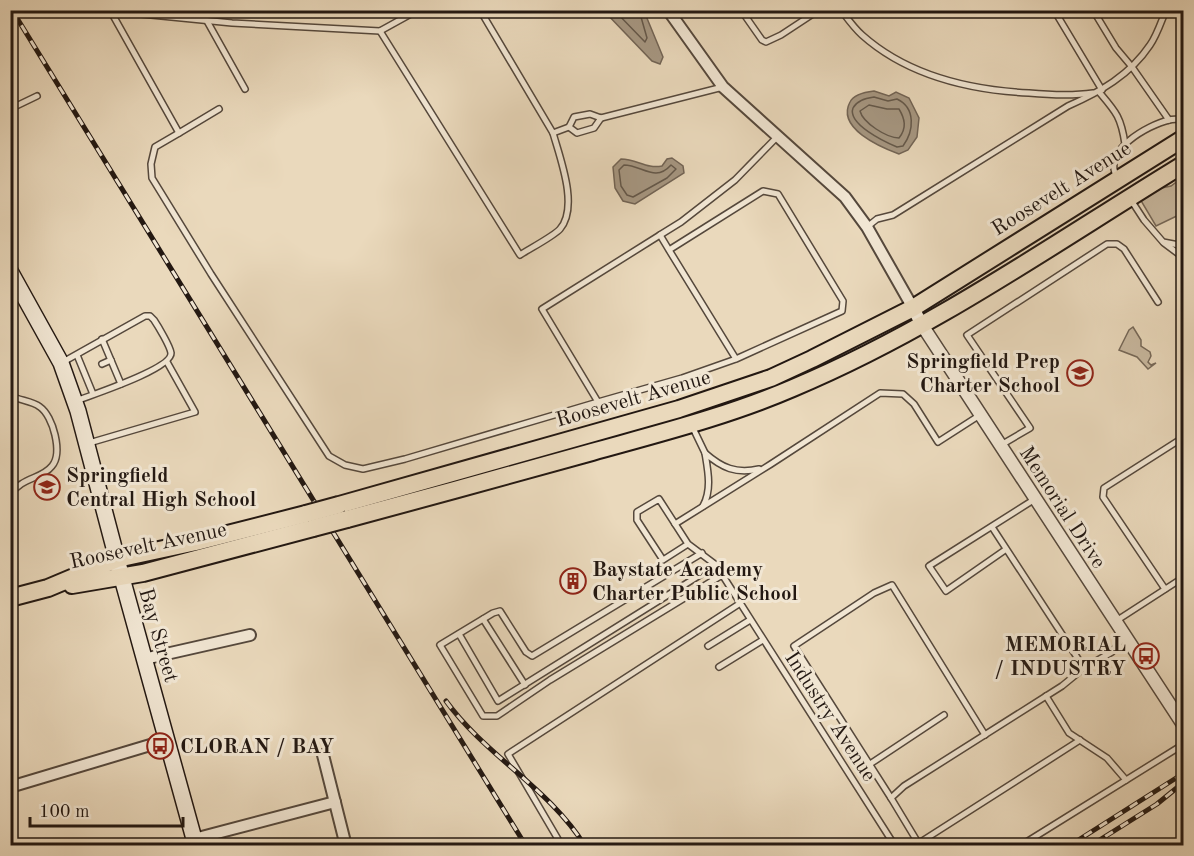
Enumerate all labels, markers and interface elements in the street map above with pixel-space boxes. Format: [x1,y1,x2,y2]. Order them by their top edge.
street label: Roosevelt Avenue [988,138,1135,241]
place label: Springfield Prep Charter School [906,352,1060,397]
school or university icon: Springfield Prep Charter School [1065,358,1095,388]
street label: Roosevelt Avenue [554,367,713,432]
street label: Memorial Drive [1015,443,1109,573]
place label: Springfield Central High School [66,466,256,511]
school or university icon: Springfield Central High School [32,472,62,502]
street label: Roosevelt Avenue [68,520,229,573]
place label: Baystate Academy Charter Public School [592,560,798,605]
building icon: Baystate Academy Charter Public School [558,566,588,596]
street label: Bay Street [134,586,181,685]
place label: MEMORIAL / INDUSTRY [995,635,1126,680]
bus stop icon: MEMORIAL / INDUSTRY [1131,641,1161,671]
street label: Industry Avenue [780,648,880,786]
bus stop icon: CLORAN / BAY [145,731,175,761]
place label: CLORAN / BAY [180,737,334,758]
scale bar [30,790,183,828]
text: 100 m [39,803,90,821]

